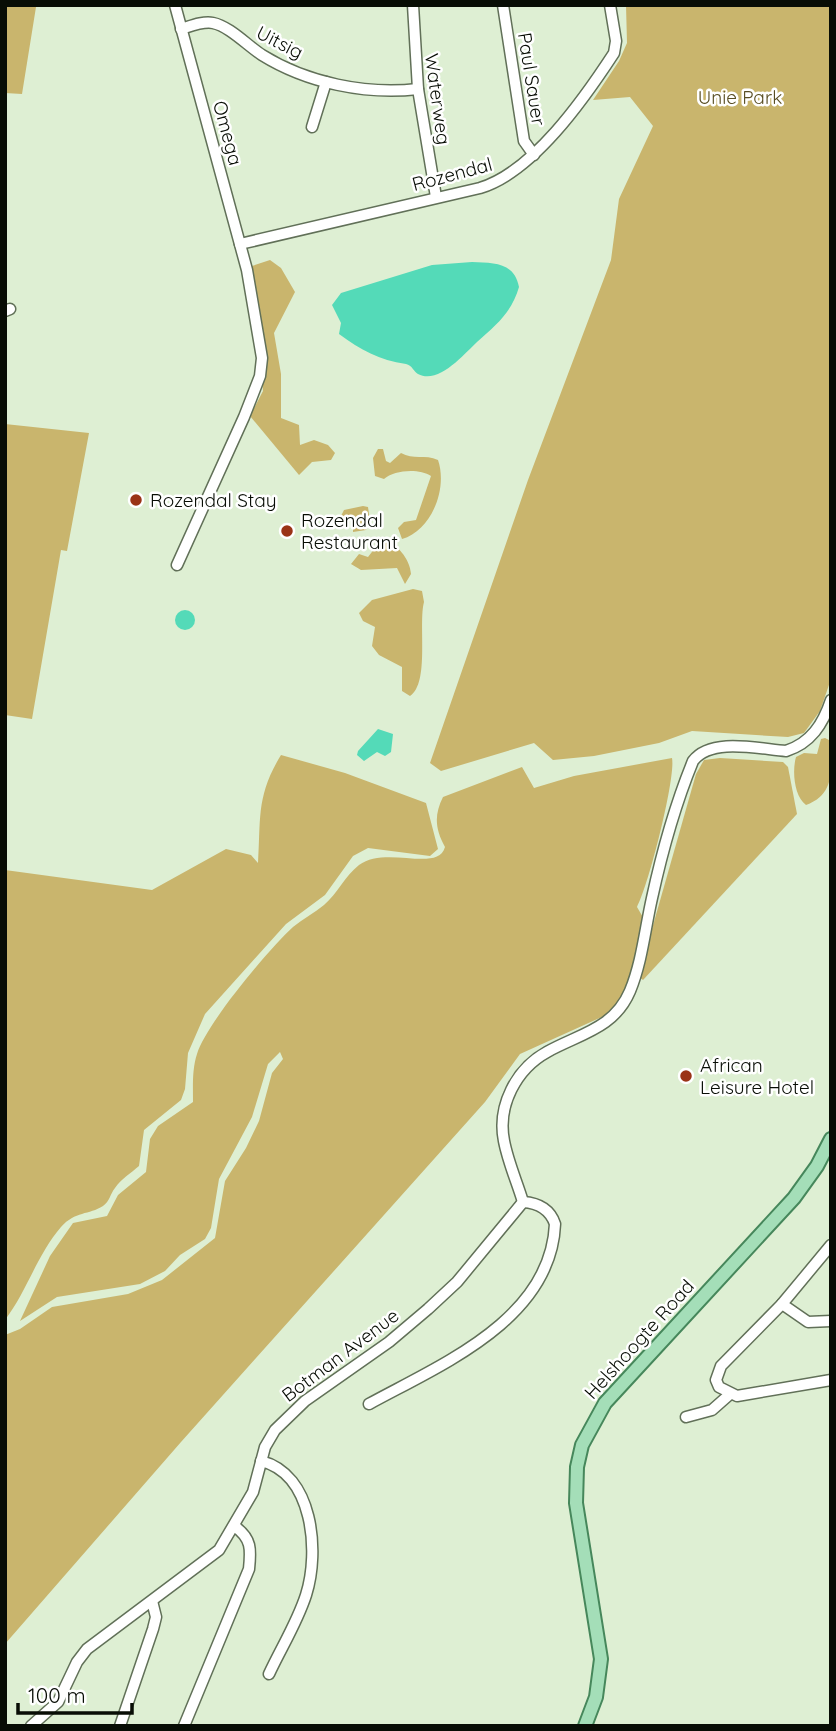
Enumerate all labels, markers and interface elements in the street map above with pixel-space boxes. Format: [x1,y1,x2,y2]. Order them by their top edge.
street label: Uitsig [253,20,307,64]
street label: Paul Sauer [513,31,551,128]
street label: Waterweg [420,52,456,146]
park label: Unie Park [698,85,782,109]
street label: Omega [208,98,248,168]
street label: Rozendal [409,152,495,196]
place label: Rozendal Stay [150,488,277,512]
marker: Rozendal Stay [128,492,144,508]
place label: Rozendal Restaurant [301,508,398,554]
marker: Rozendal Restaurant [279,523,295,539]
place label: African Leisure Hotel [700,1053,814,1099]
marker: African Leisure Hotel [678,1068,694,1084]
street label: Helshoogte Road [579,1274,699,1404]
street label: Botman Avenue [277,1303,403,1407]
scale bar [18,1672,131,1716]
text: 100 m [28,1682,86,1708]

